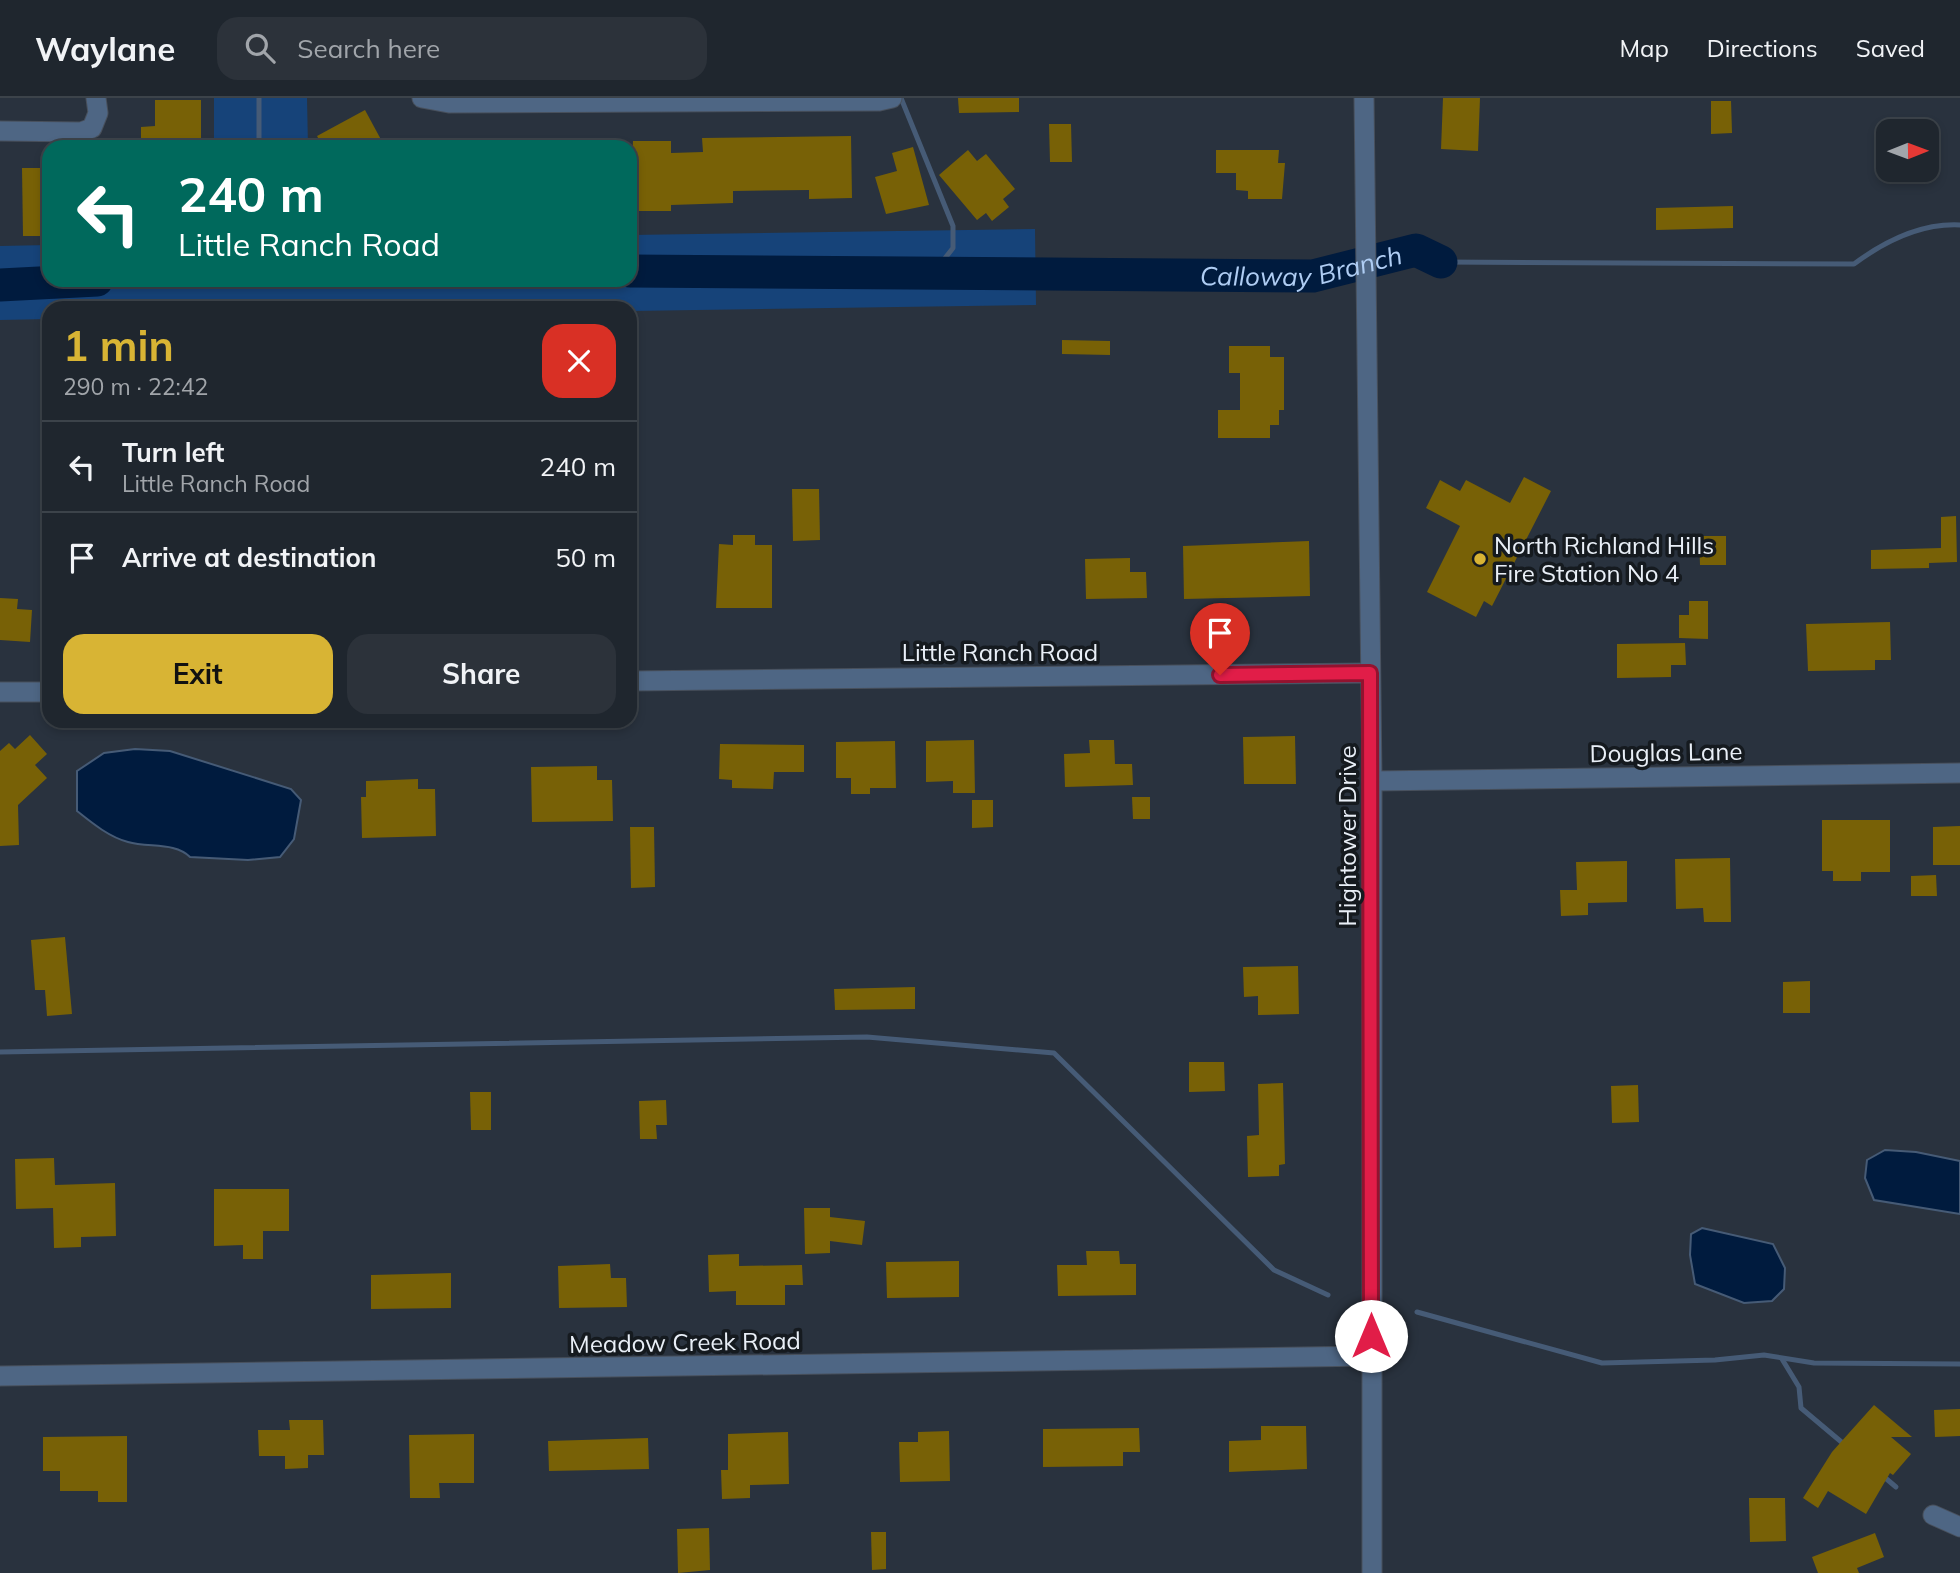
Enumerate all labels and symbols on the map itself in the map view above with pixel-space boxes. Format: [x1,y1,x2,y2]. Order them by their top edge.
north arrow [1876,119,1939,182]
water label: Calloway Branch [1200,238,1405,292]
place label: North Richland Hills Fire Station No 4 [1494,530,1714,588]
marker: North Richland Hills Fire Station No 4 [1472,551,1488,567]
pin [1190,603,1250,675]
street label: Little Ranch Road [902,637,1098,667]
street label: Douglas Lane [1589,736,1743,768]
street label: Hightower Drive [1332,745,1362,927]
position arrow [1334,1299,1408,1373]
street label: Meadow Creek Road [569,1325,801,1359]

